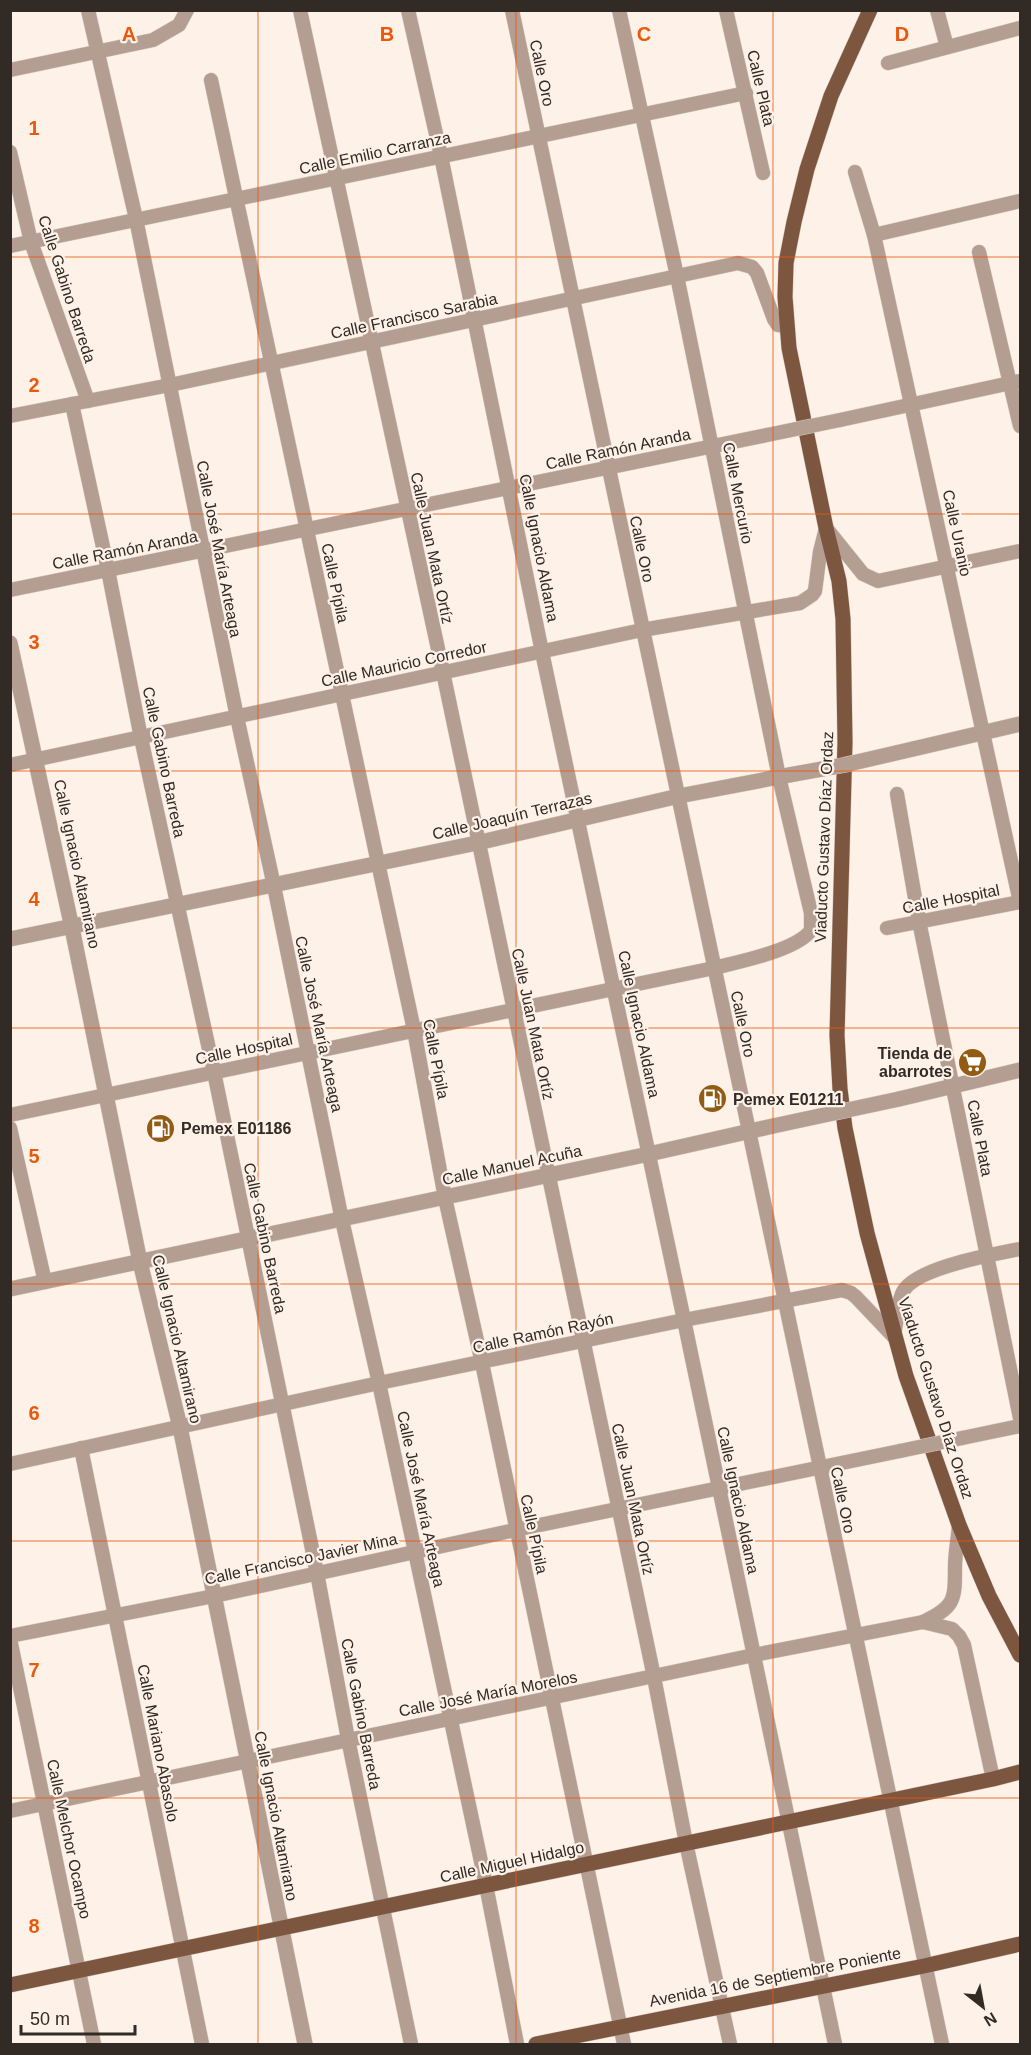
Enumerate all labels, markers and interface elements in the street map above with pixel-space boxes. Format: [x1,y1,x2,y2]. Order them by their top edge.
text: A [122,23,136,45]
text: B [380,23,394,45]
text: C [637,23,651,45]
text: D [895,23,909,45]
street label: Calle Oro [527,38,557,108]
street label: Calle Plata [744,48,778,128]
text: 1 [28,117,40,139]
street label: Calle Emilio Carranza [298,129,453,177]
street label: Calle Gabino Barreda [35,213,99,365]
street label: Calle Francisco Sarabia [329,290,499,342]
text: 2 [28,374,40,396]
street label: Calle Ramón Aranda [544,425,692,473]
street label: Calle Mercurio [720,441,756,545]
street label: Calle José María Arteaga [194,459,245,639]
street label: Calle Juan Mata Ortíz [408,471,456,625]
street label: Calle Ignacio Aldama [516,473,562,623]
street label: Calle Uranio [940,488,974,578]
street label: Calle Oro [627,514,657,584]
street label: Calle Ramón Aranda [51,528,199,572]
street label: Calle Pípila [318,542,352,624]
text: 3 [28,631,40,653]
street label: Calle Mauricio Corredor [320,638,489,690]
street label: Calle Gabino Barreda [140,685,188,839]
street label: Viaducto Gustavo Díaz Ordaz [812,731,836,943]
street label: Calle Ignacio Altamirano [51,778,103,950]
street label: Calle Joaquín Terrazas [431,789,593,843]
street label: Calle Hospital [901,881,1001,917]
text: 4 [28,888,40,910]
street label: Calle José María Arteaga [292,934,346,1114]
street label: Calle Juan Mata Ortíz [509,947,557,1101]
street label: Calle Ignacio Aldama [615,949,663,1099]
street label: Calle Oro [728,989,758,1059]
street label: Calle Pípila [420,1018,452,1100]
street label: Calle Hospital [194,1030,294,1068]
place label: Tienda de abarrotes [878,1045,952,1080]
supermarket icon: Tienda de abarrotes [957,1046,989,1078]
fuel station icon: Pemex E01211 [696,1083,728,1115]
place label: Pemex E01211 [733,1091,843,1108]
street label: Calle Plata [964,1098,996,1178]
fuel station icon: Pemex E01186 [144,1112,176,1144]
place label: Pemex E01186 [181,1120,291,1137]
street label: Calle Manuel Acuña [441,1142,583,1188]
text: 5 [28,1145,40,1167]
street label: Calle Gabino Barreda [241,1161,289,1315]
street label: Calle Ignacio Altamirano [149,1253,205,1425]
street label: Viaducto Gustavo Díaz Ordaz [895,1295,977,1501]
street label: Calle Ramón Rayón [471,1310,615,1356]
text: 6 [28,1402,40,1424]
street label: Calle José María Arteaga [394,1409,448,1589]
street label: Calle Juan Mata Ortíz [609,1422,657,1576]
street label: Calle Ignacio Aldama [714,1425,762,1575]
street label: Calle Oro [828,1465,858,1535]
street label: Calle Pípila [517,1493,551,1575]
street label: Calle Francisco Javier Mina [203,1530,399,1588]
street label: Calle Gabino Barreda [338,1637,384,1791]
text: 7 [28,1659,40,1681]
street label: Calle Mariano Abasolo [134,1663,182,1823]
street label: Calle José María Morelos [397,1668,579,1720]
street label: Calle Ignacio Altamirano [251,1730,301,1902]
street label: Calle Melchor Ocampo [44,1758,94,1920]
street label: Calle Miguel Hidalgo [438,1838,586,1886]
text: 8 [28,1915,40,1937]
street label: Avenida 16 de Septiembre Poniente [648,1944,902,2010]
north arrow [953,1977,1013,2037]
scale bar [21,1998,135,2036]
text: 50 m [30,2009,70,2029]
text: N [981,2009,1000,2030]

